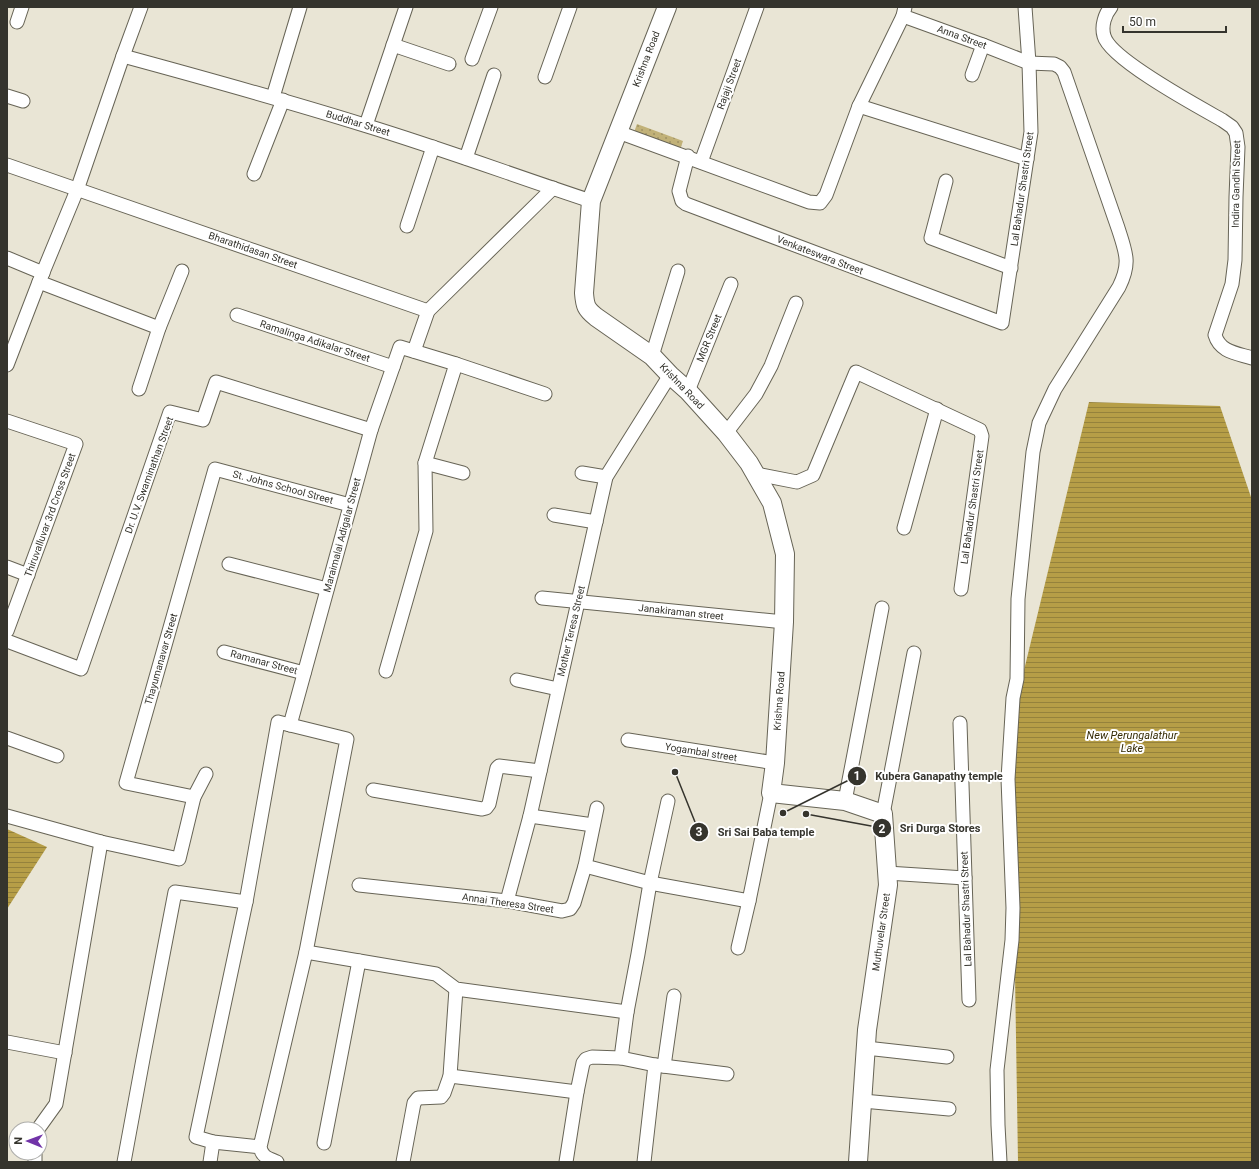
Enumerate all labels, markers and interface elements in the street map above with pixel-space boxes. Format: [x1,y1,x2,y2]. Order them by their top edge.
scale bar [1123,8,1226,34]
text: 50 m [1129,15,1156,29]
street label: Anna Street [936,23,988,51]
street label: Krishna Road [630,29,662,89]
street label: Rajaji Street [715,57,743,111]
street label: Buddhar Street [325,108,391,138]
street label: Lal Bahadur Shastri Street [1009,131,1035,247]
street label: Indira Gandhi Street [1230,140,1242,228]
street label: Bharathidasan Street [207,230,299,270]
street label: Venkateswara Street [775,233,865,277]
street label: MGR Street [694,312,724,364]
street label: Ramalinga Adikalar Street [259,318,371,364]
street label: Krishna Road [657,361,707,411]
street label: Dr. U.V. Swaminathan Street [123,415,175,535]
street label: Lal Bahadur Shastri Street [959,449,985,565]
street label: Thiruvalluvar 3rd Cross Street [22,451,78,579]
street label: St. Johns School Street [232,468,334,506]
street label: Maraimalai Adigalar Street [321,477,363,593]
street label: Mother Teresa Street [555,584,587,678]
street label: Janakiraman street [638,602,724,622]
street label: Thayumanavar Street [143,612,179,706]
street label: Ramanar Street [229,648,299,676]
street label: Krishna Road [771,671,787,731]
water label: New Perungalathur Lake [1087,729,1178,755]
street label: Yogambal street [664,741,738,763]
callout: Kubera Ganapathy temple [847,765,1011,788]
text: 1 [854,769,860,783]
text: Kubera Ganapathy temple [875,770,1003,783]
callout: Sri Durga Stores [872,817,989,840]
callout: Sri Sai Baba temple [689,821,822,844]
text: 2 [879,822,886,836]
text: Sri Durga Stores [900,822,981,835]
text: 3 [696,825,703,839]
text: Sri Sai Baba temple [718,826,814,839]
street label: Lal Bahadur Shastri Street [958,851,974,967]
street label: Annai Theresa Street [461,891,555,915]
street label: Muthuvelar Street [870,892,892,972]
north arrow [8,1121,48,1161]
text: N [12,1137,25,1145]

